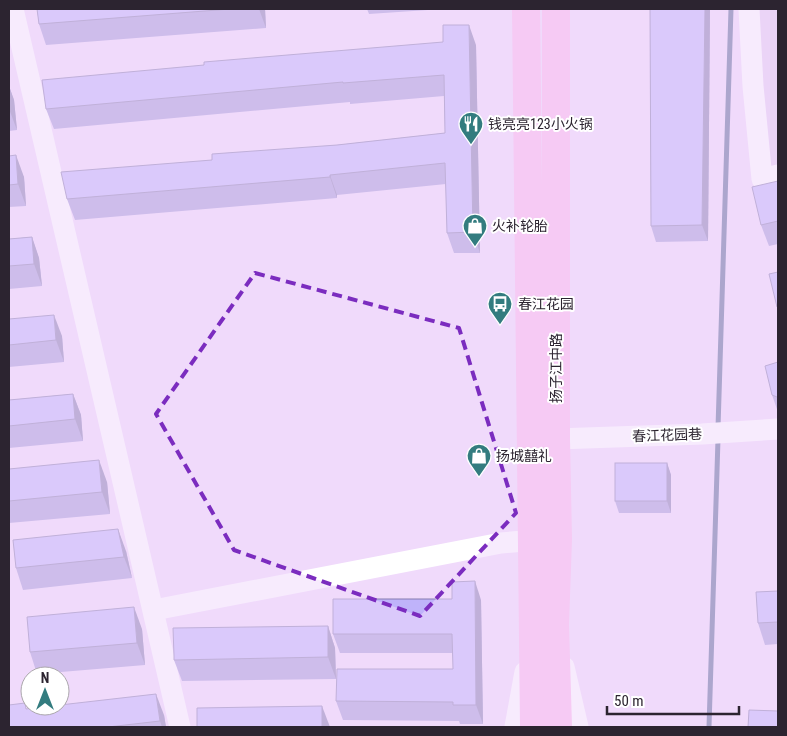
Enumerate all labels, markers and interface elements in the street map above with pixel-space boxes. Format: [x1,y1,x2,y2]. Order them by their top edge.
restaurant icon: 钱亮亮123小火锅 [458,111,484,145]
place label: 钱亮亮123小火锅 [488,116,593,132]
shop icon: 火补轮胎 [462,213,488,247]
place label: 火补轮胎 [492,218,548,234]
bus stop icon: 春江花园 [487,291,513,325]
place label: 春江花园 [518,296,574,312]
street label: 扬子江中路 [548,333,564,403]
street label: 春江花园巷 [632,426,702,444]
shop icon: 扬城囍礼 [466,443,492,477]
place label: 扬城囍礼 [496,448,552,464]
north arrow [20,666,70,716]
text: N [41,670,49,686]
scale bar [607,684,740,716]
text: 50 m [614,692,644,710]

